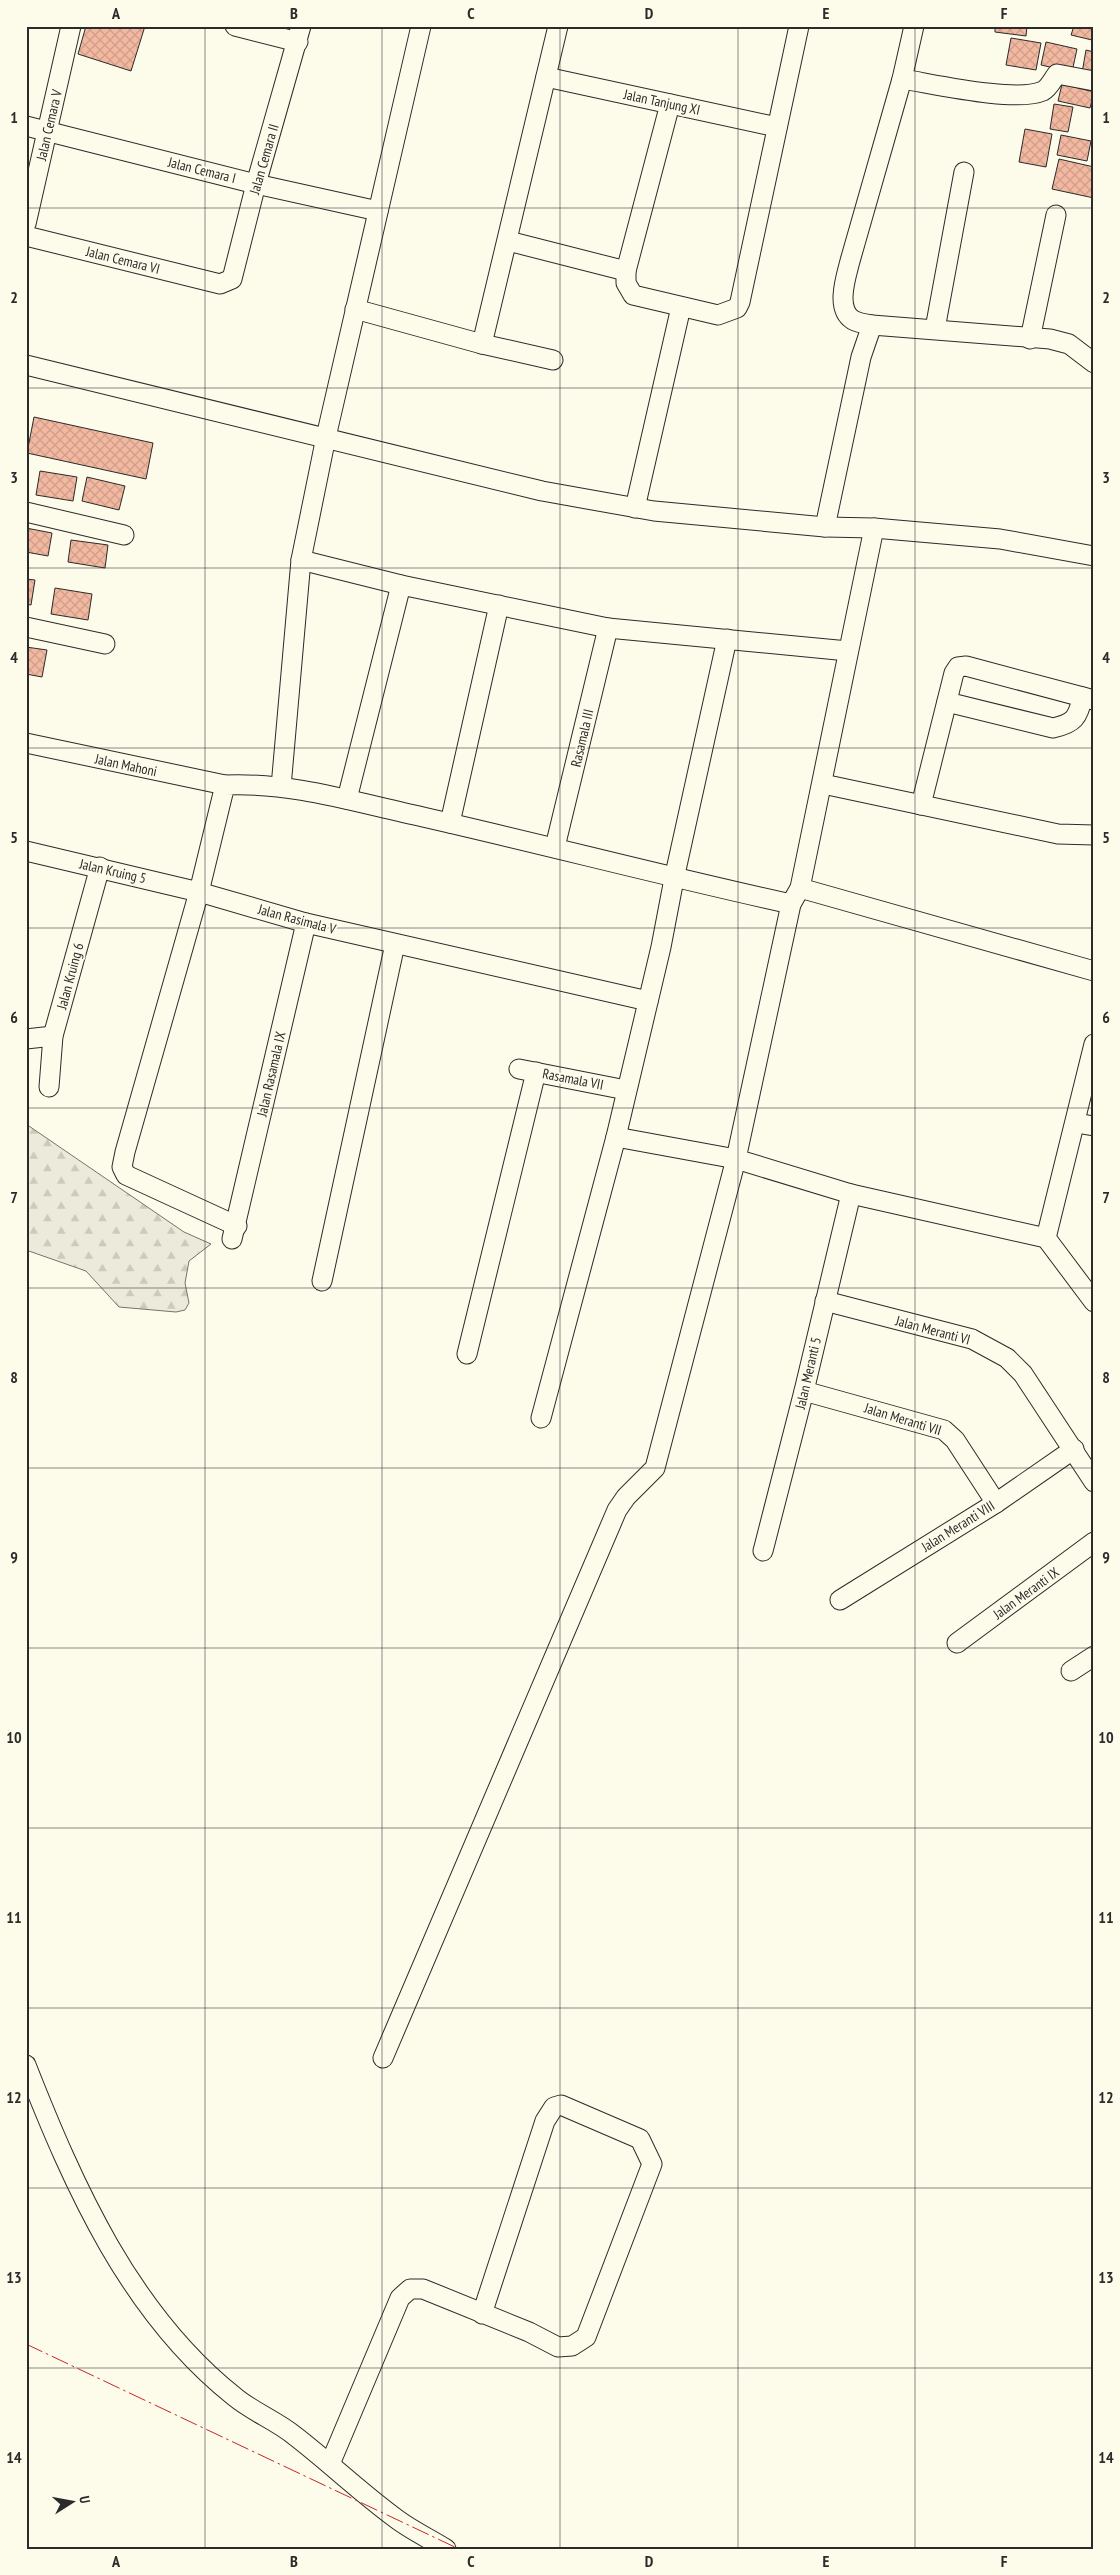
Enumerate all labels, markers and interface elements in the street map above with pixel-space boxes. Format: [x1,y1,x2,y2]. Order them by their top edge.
text: A [111,3,121,23]
text: B [290,3,298,23]
text: C [467,3,475,23]
text: D [645,3,654,23]
text: E [823,3,830,23]
text: F [1001,3,1008,23]
street label: Jalan Tanjung XI [621,85,702,119]
street label: Jalan Cemara V [32,87,66,163]
text: 1 [10,107,18,127]
text: 1 [1102,107,1110,127]
street label: Jalan Cemara II [245,122,283,197]
street label: Jalan Cemara I [165,153,238,187]
street label: Jalan Cemara VI [83,242,162,278]
text: 2 [10,287,18,307]
text: 2 [1102,287,1110,307]
text: 3 [10,467,18,487]
text: 3 [1102,467,1110,487]
text: 4 [10,647,18,667]
text: 4 [1102,647,1110,667]
street label: Rasamala III [567,707,597,769]
street label: Jalan Mahoni [92,749,159,780]
text: 5 [10,827,18,847]
text: 5 [1102,827,1110,847]
street label: Jalan Kruing 5 [77,854,148,887]
street label: Jalan Rasimala V [255,900,338,938]
street label: Jalan Kruing 6 [52,941,87,1012]
text: 6 [10,1007,18,1027]
text: 6 [1102,1007,1110,1027]
street label: Jalan Rasamala IX [252,1030,289,1119]
street label: Rasamala VII [541,1064,605,1094]
text: 7 [10,1187,18,1207]
text: 7 [1102,1187,1110,1207]
street label: Jalan Meranti VI [893,1311,972,1349]
street label: Jalan Meranti 5 [791,1335,825,1412]
text: 8 [10,1367,18,1387]
text: 8 [1102,1367,1110,1387]
street label: Jalan Meranti VII [861,1398,944,1439]
street label: Jalan Meranti VIII [917,1496,998,1556]
text: 9 [10,1547,18,1567]
text: 9 [1102,1547,1110,1567]
street label: Jalan Meranti IX [989,1563,1063,1624]
text: 10 [6,1727,22,1747]
text: 10 [1098,1727,1114,1747]
text: 11 [6,1907,22,1927]
text: 11 [1098,1907,1114,1927]
text: 12 [6,2087,22,2107]
text: 12 [1098,2087,1114,2107]
text: 13 [6,2267,22,2287]
text: 13 [1098,2267,1114,2287]
text: 14 [6,2447,22,2467]
text: 14 [1098,2447,1114,2467]
north arrow [48,2478,98,2528]
text: U [75,2494,94,2505]
text: A [111,2551,121,2571]
text: B [290,2551,298,2571]
text: C [467,2551,475,2571]
text: D [645,2551,654,2571]
text: E [823,2551,830,2571]
text: F [1001,2551,1008,2571]

